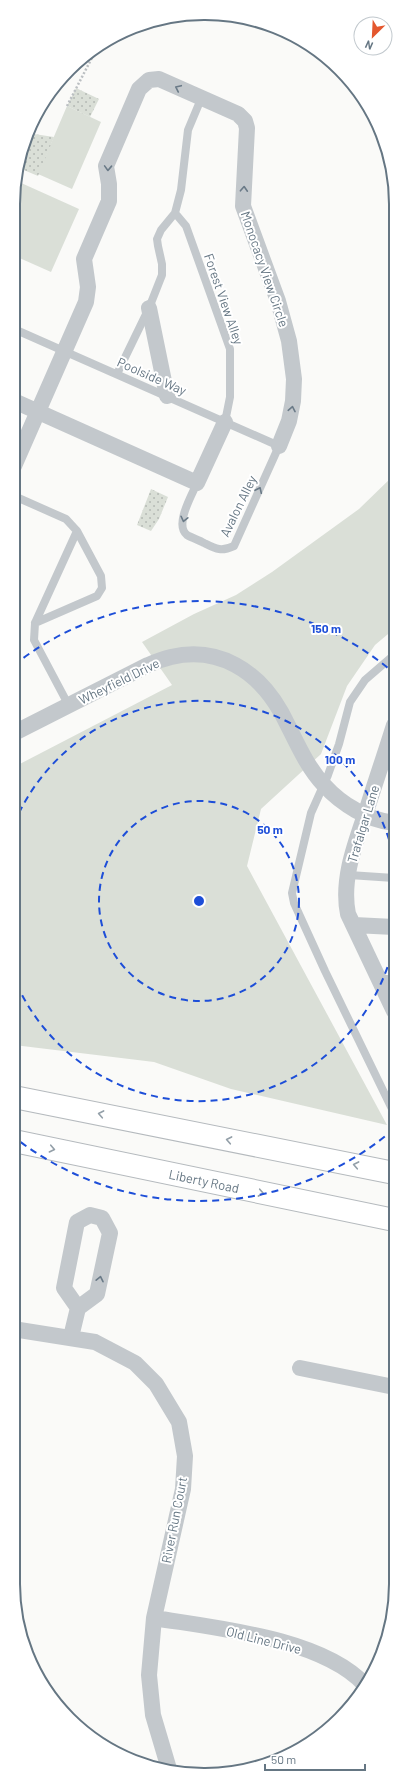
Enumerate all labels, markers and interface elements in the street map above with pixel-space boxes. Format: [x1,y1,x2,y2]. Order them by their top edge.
north arrow [353,16,393,56]
text: N [363,38,375,53]
one-way arrow [175,85,182,93]
one-way arrow [104,165,112,171]
one-way arrow [240,186,248,192]
street label: Monocacy View Circle [238,209,292,329]
street label: Forest View Alley [201,251,247,347]
street label: Poolside Way [115,354,189,398]
one-way arrow [287,406,295,412]
street label: Avalon Alley [216,473,260,539]
one-way arrow [254,487,262,495]
one-way arrow [180,516,188,522]
text: 150 m [311,621,341,635]
street label: Wheyfield Drive [76,655,162,707]
text: 100 m [325,752,355,766]
street label: Trafalgar Lane [344,783,382,865]
text: 50 m [257,822,283,836]
centre of rings [192,894,206,908]
one-way arrow [98,1111,104,1119]
one-way arrow [226,1136,232,1145]
one-way arrow [49,1144,55,1152]
one-way arrow [353,1162,359,1170]
street label: Liberty Road [167,1166,241,1196]
one-way arrow [258,1188,264,1196]
one-way arrow [96,1276,104,1282]
street label: River Run Court [158,1475,190,1565]
street label: Old Line Drive [225,1623,303,1657]
scale bar [265,1746,365,1772]
text: 50 m [271,1752,296,1766]

